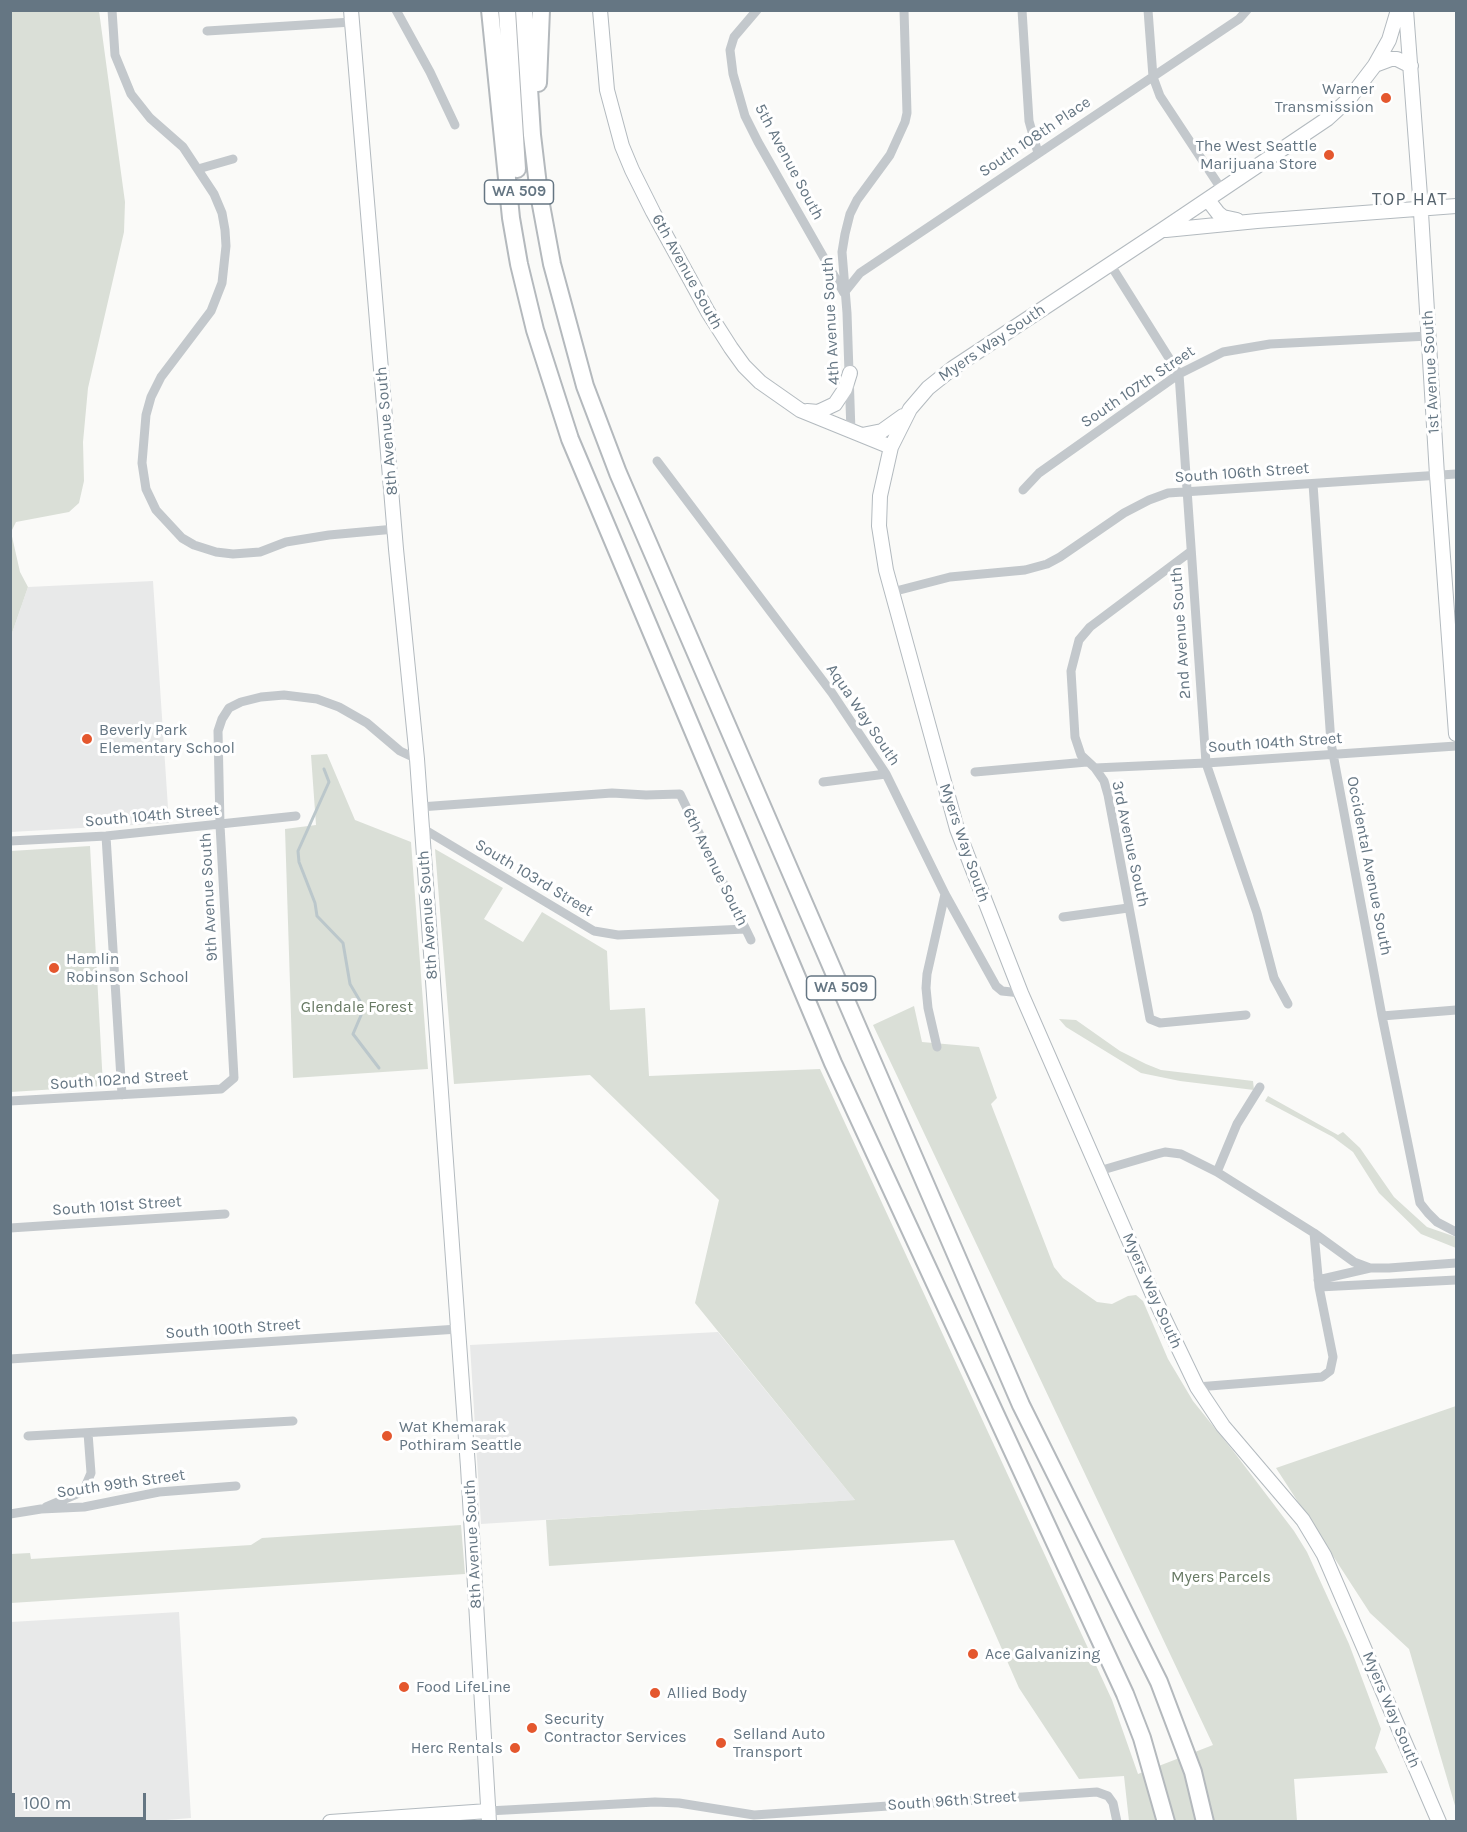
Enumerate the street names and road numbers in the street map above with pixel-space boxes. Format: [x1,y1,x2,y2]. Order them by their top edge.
street label: South 108th Place [976,93,1094,181]
street label: 5th Avenue South [750,101,828,223]
road number: WA 509 [484,180,554,204]
street label: 6th Avenue South [647,211,727,333]
street label: 4th Avenue South [818,256,844,386]
street label: Myers Way South [935,300,1049,386]
street label: 1st Avenue South [1418,310,1444,434]
street label: South 107th Street [1077,342,1199,432]
street label: 8th Avenue South [372,366,402,496]
street label: South 106th Street [1174,459,1310,487]
street label: 2nd Avenue South [1167,566,1195,700]
street label: Aqua Way South [822,661,904,769]
street label: South 104th Street [1207,729,1343,757]
street label: Occidental Avenue South [1342,775,1396,957]
street label: 3rd Avenue South [1107,779,1153,909]
street label: Myers Way South [935,781,993,905]
street label: South 104th Street [84,801,220,831]
street label: 6th Avenue South [678,805,752,929]
street label: 9th Avenue South [196,832,222,962]
street label: South 103rd Street [471,835,597,921]
street label: 8th Avenue South [414,850,442,980]
road number: WA 509 [806,976,876,1000]
street label: South 102nd Street [49,1066,189,1094]
street label: South 101st Street [52,1192,182,1220]
street label: Myers Way South [1118,1230,1186,1352]
street label: South 100th Street [165,1315,301,1343]
street label: South 99th Street [56,1465,186,1503]
street label: 8th Avenue South [460,1479,486,1609]
street label: Myers Way South [1358,1649,1424,1771]
street label: South 96th Street [887,1787,1017,1815]

